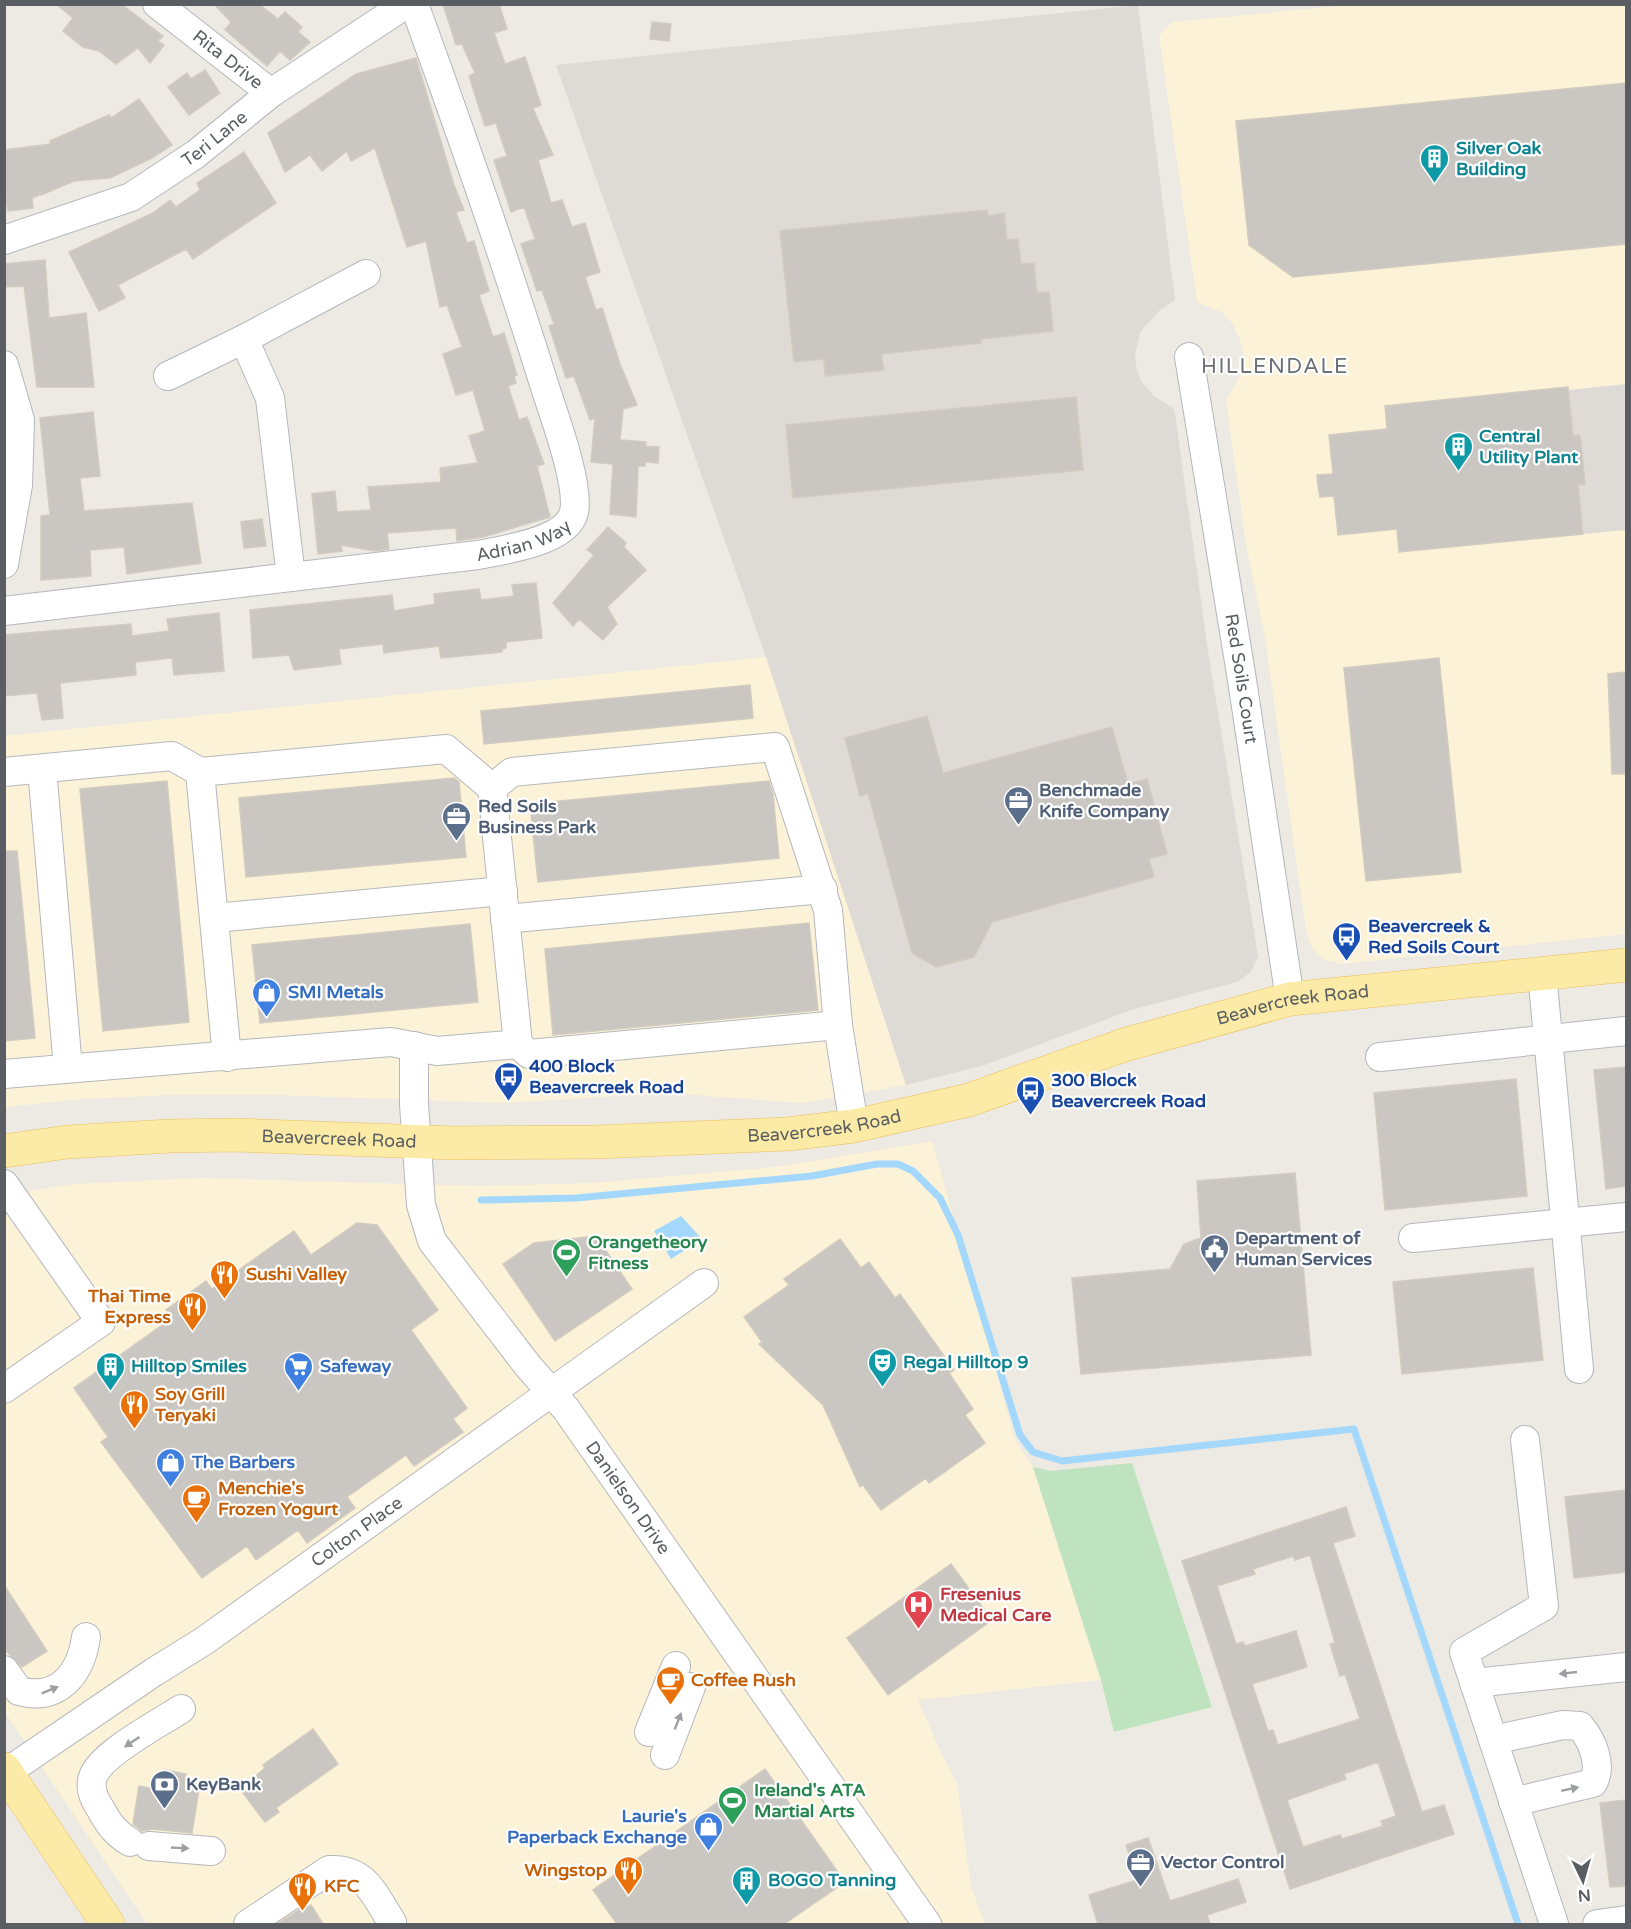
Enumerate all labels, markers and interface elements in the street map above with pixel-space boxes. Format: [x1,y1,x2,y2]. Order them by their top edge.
street label: Rita Drive [188,25,268,94]
street label: Teri Lane [178,106,252,171]
place label: Silver Oak Building [1456,137,1542,180]
building icon: Silver Oak Building [1419,142,1451,184]
district label: HILLENDALE [1201,354,1349,379]
place label: Central Utility Plant [1479,425,1578,468]
building icon: Central Utility Plant [1442,430,1474,472]
street label: Adrian Way [474,515,576,566]
street label: Red Soils Court [1220,612,1262,745]
place label: Benchmade Knife Company [1039,779,1170,822]
office icon: Benchmade Knife Company [1002,784,1034,826]
place label: Red Soils Business Park [478,795,596,838]
office icon: Red Soils Business Park [441,800,473,842]
place label: Beavercreek & Red Soils Court [1368,915,1499,958]
bus stop icon: Beavercreek & Red Soils Court [1331,920,1363,962]
shop icon: SMI Metals [251,976,283,1018]
street label: Beavercreek Road [1214,980,1370,1030]
place label: SMI Metals [288,981,384,1003]
place label: 400 Block Beavercreek Road [529,1055,684,1098]
bus stop icon: 400 Block Beavercreek Road [492,1060,524,1102]
place label: 300 Block Beavercreek Road [1051,1069,1206,1112]
bus stop icon: 300 Block Beavercreek Road [1014,1074,1046,1116]
street label: Beavercreek Road [747,1105,903,1147]
street label: Beavercreek Road [261,1125,417,1153]
place label: Department of Human Services [1235,1227,1373,1270]
place label: Orangetheory Fitness [588,1231,708,1274]
public building icon: Department of Human Services [1198,1232,1230,1274]
sports icon: Orangetheory Fitness [551,1236,583,1278]
restaurant icon: Sushi Valley [209,1258,241,1300]
place label: Sushi Valley [246,1263,347,1285]
place label: Thai Time Express [87,1285,171,1328]
restaurant icon: Thai Time Express [176,1290,208,1332]
theatre icon: Regal Hilltop 9 [866,1346,898,1388]
building icon: Hilltop Smiles [94,1350,126,1392]
supermarket icon: Safeway [283,1350,315,1392]
place label: Regal Hilltop 9 [903,1351,1029,1373]
place label: Hilltop Smiles [131,1355,247,1377]
place label: Safeway [320,1355,392,1377]
place label: Soy Grill Teryaki [154,1383,225,1426]
restaurant icon: Soy Grill Teryaki [118,1388,150,1430]
street label: Danielson Drive [581,1437,675,1558]
shop icon: The Barbers [155,1446,187,1488]
place label: The Barbers [191,1451,296,1473]
place label: Menchie's Frozen Yogurt [218,1477,338,1520]
cafe icon: Menchie's Frozen Yogurt [181,1482,213,1524]
street label: Colton Place [307,1491,407,1572]
place label: Fresenius Medical Care [940,1583,1051,1626]
hospital icon: Fresenius Medical Care [903,1588,935,1630]
cafe icon: Coffee Rush [654,1664,686,1706]
one-way arrow [1559,1668,1578,1678]
place label: Coffee Rush [691,1669,796,1691]
one-way arrow [41,1685,59,1695]
one-way arrow [673,1711,683,1729]
one-way arrow [124,1736,140,1747]
bank icon: KeyBank [149,1768,181,1810]
place label: KeyBank [186,1773,261,1795]
place label: Ireland's ATA Martial Arts [754,1779,866,1822]
sports icon: Ireland's ATA Martial Arts [717,1784,749,1826]
one-way arrow [1561,1784,1579,1794]
place label: Laurie's Paperback Exchange [507,1805,687,1848]
shop icon: Laurie's Paperback Exchange [692,1810,724,1852]
one-way arrow [171,1843,190,1852]
office icon: Vector Control [1124,1846,1156,1888]
place label: Vector Control [1161,1851,1284,1873]
north arrow [1553,1851,1613,1911]
restaurant icon: Wingstop [612,1854,644,1896]
place label: Wingstop [525,1859,607,1881]
building icon: BOGO Tanning [731,1864,763,1906]
place label: BOGO Tanning [768,1869,896,1891]
restaurant icon: KFC [287,1870,319,1912]
place label: KFC [324,1875,360,1897]
text: N [1577,1884,1591,1905]

